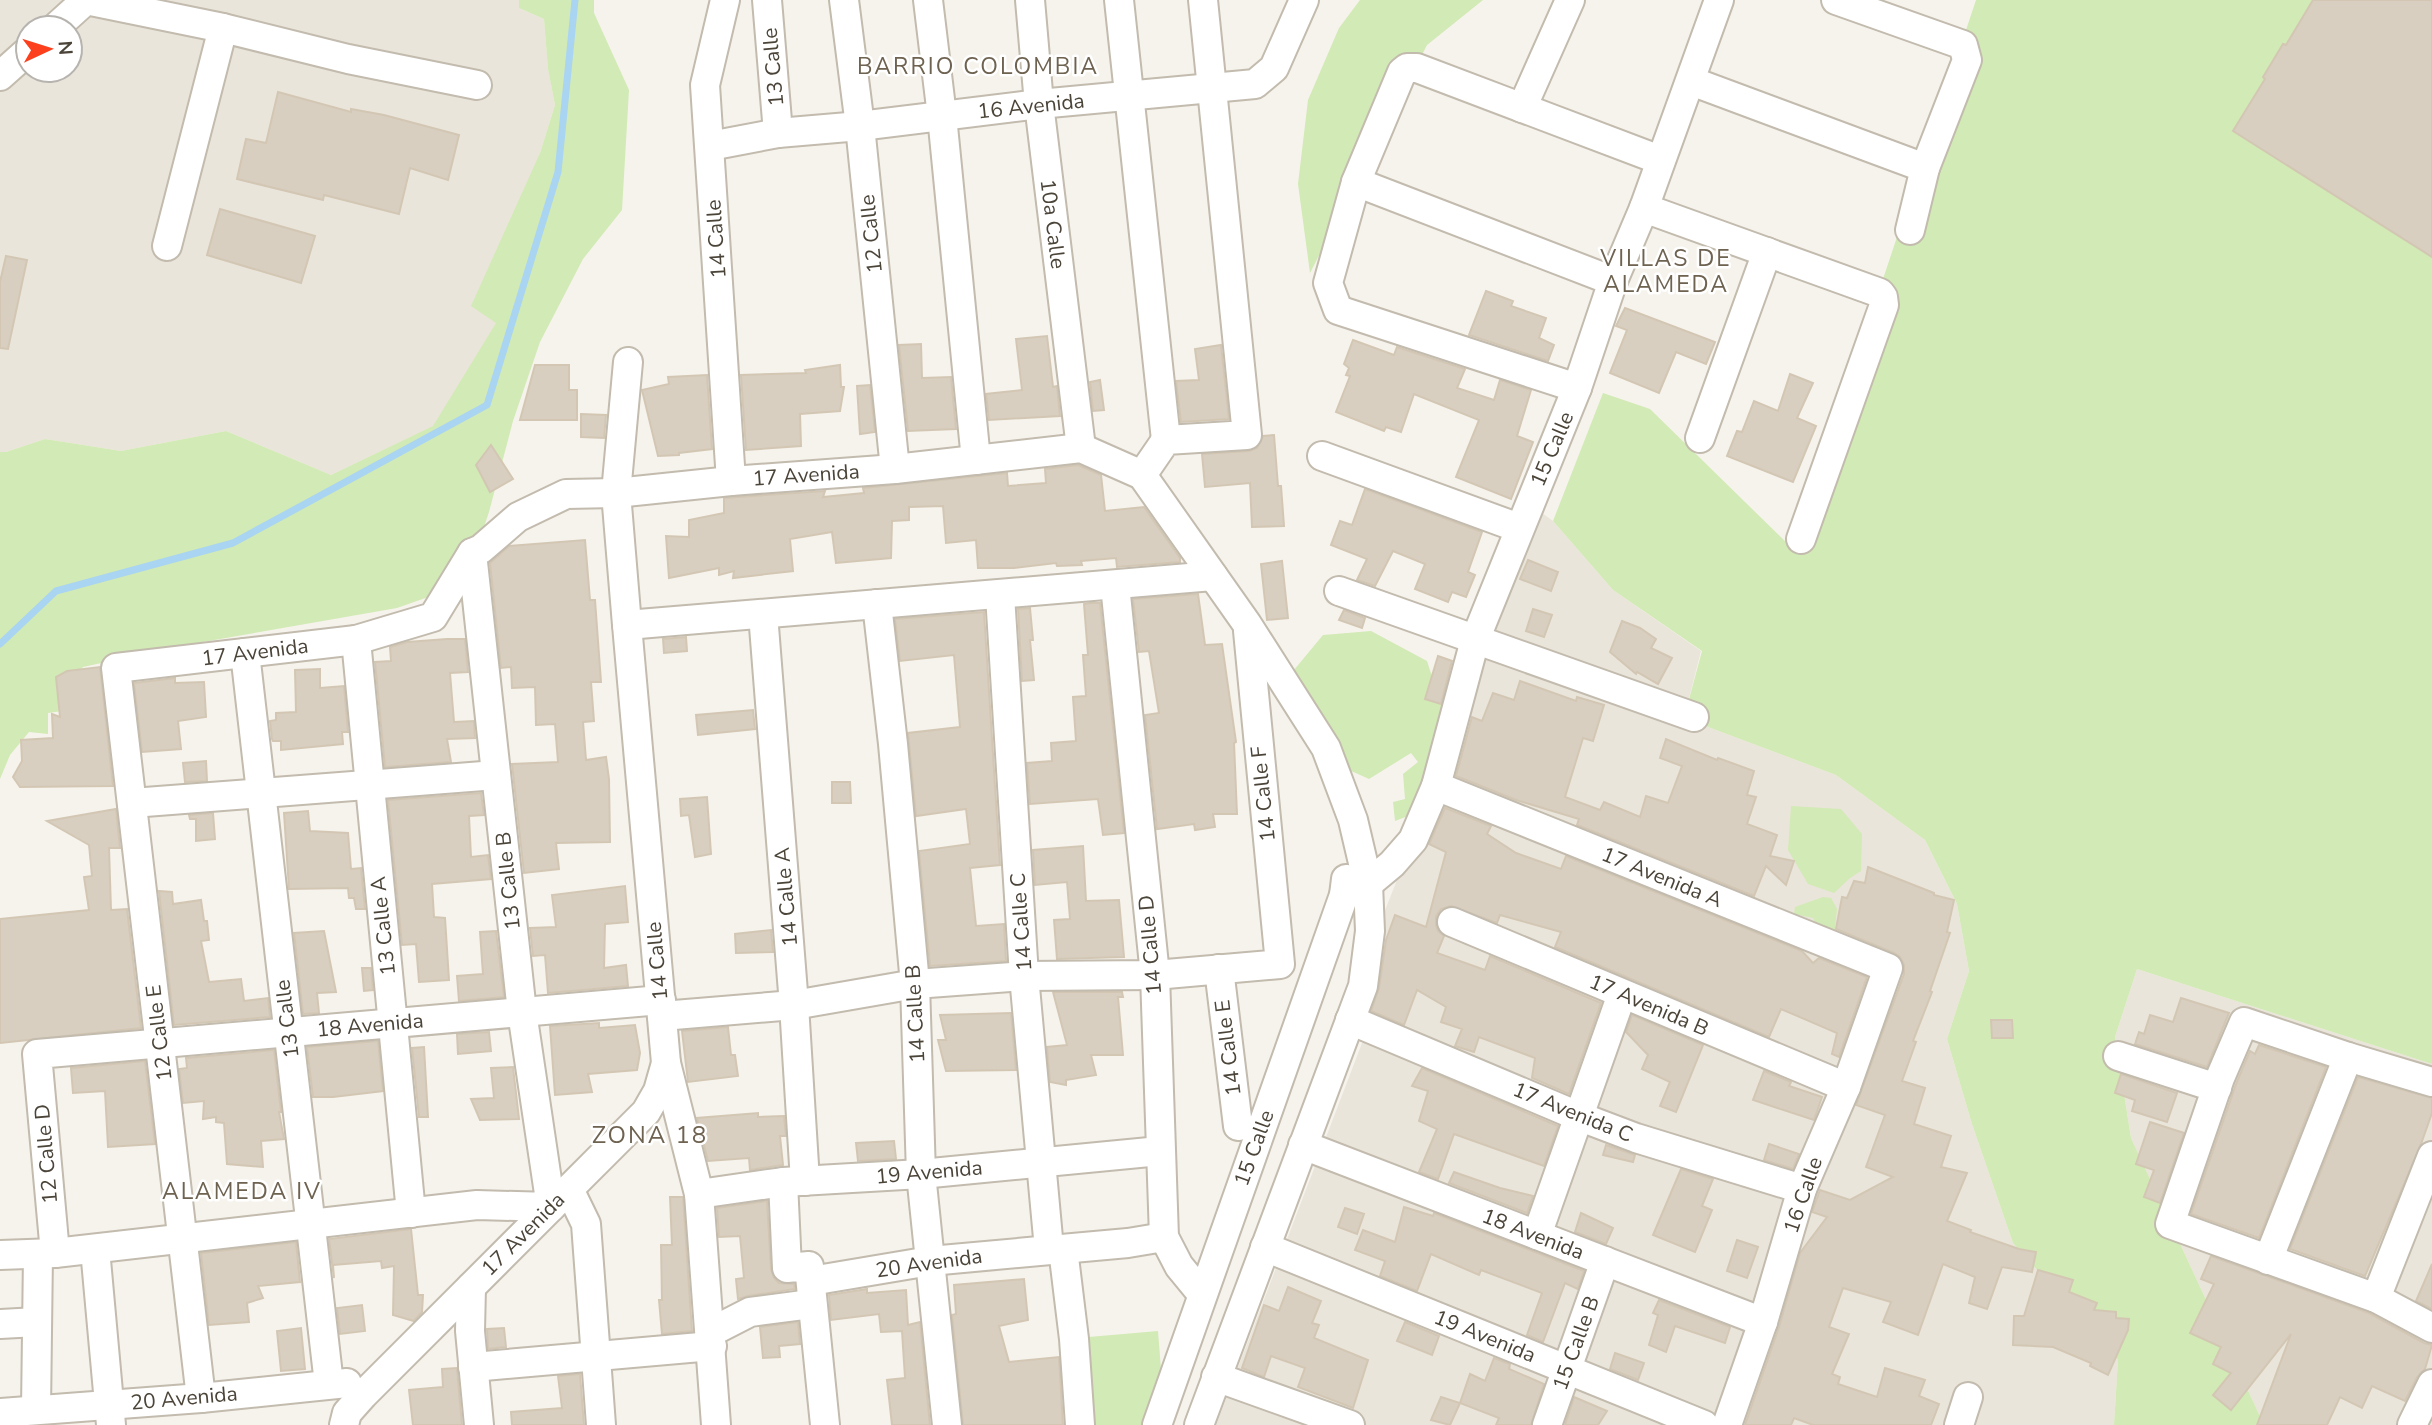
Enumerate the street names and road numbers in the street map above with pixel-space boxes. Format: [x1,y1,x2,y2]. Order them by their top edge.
street label: 13 Calle [756,26,790,108]
street label: 16 Avenida [976,86,1086,126]
street label: 10a Calle [1034,178,1072,270]
street label: 12 Calle [853,193,889,275]
street label: 14 Calle [699,199,733,279]
street label: 15 Calle [1524,407,1580,491]
street label: 17 Avenida [751,457,861,493]
street label: 17 Avenida [200,632,310,672]
street label: 14 Calle F [1244,745,1282,843]
street label: 13 Calle B [489,831,527,931]
street label: 17 Avenida A [1597,840,1727,914]
street label: 14 Calle A [768,846,804,948]
street label: 14 Calle C [1004,872,1038,972]
street label: 13 Calle A [364,875,402,977]
street label: 14 Calle D [1132,894,1168,996]
street label: 14 Calle [640,920,674,1002]
street label: 14 Calle B [898,964,932,1064]
street label: 17 Avenida B [1585,967,1713,1043]
street label: 13 Calle [268,978,306,1060]
street label: 12 Calle E [139,983,179,1083]
street label: 14 Calle E [1208,998,1248,1098]
street label: 18 Avenida [315,1006,425,1044]
street label: 17 Avenida C [1509,1075,1637,1149]
street label: 12 Calle D [28,1103,64,1205]
street label: 15 Calle [1227,1106,1281,1190]
street label: 19 Avenida [874,1153,984,1191]
street label: 16 Calle [1777,1153,1829,1237]
street label: 17 Avenida [475,1186,571,1282]
street label: 18 Avenida [1478,1202,1588,1266]
street label: 20 Avenida [874,1242,984,1284]
street label: 15 Calle B [1546,1292,1606,1394]
street label: 19 Avenida [1430,1303,1540,1369]
street label: 20 Avenida [129,1379,239,1417]

